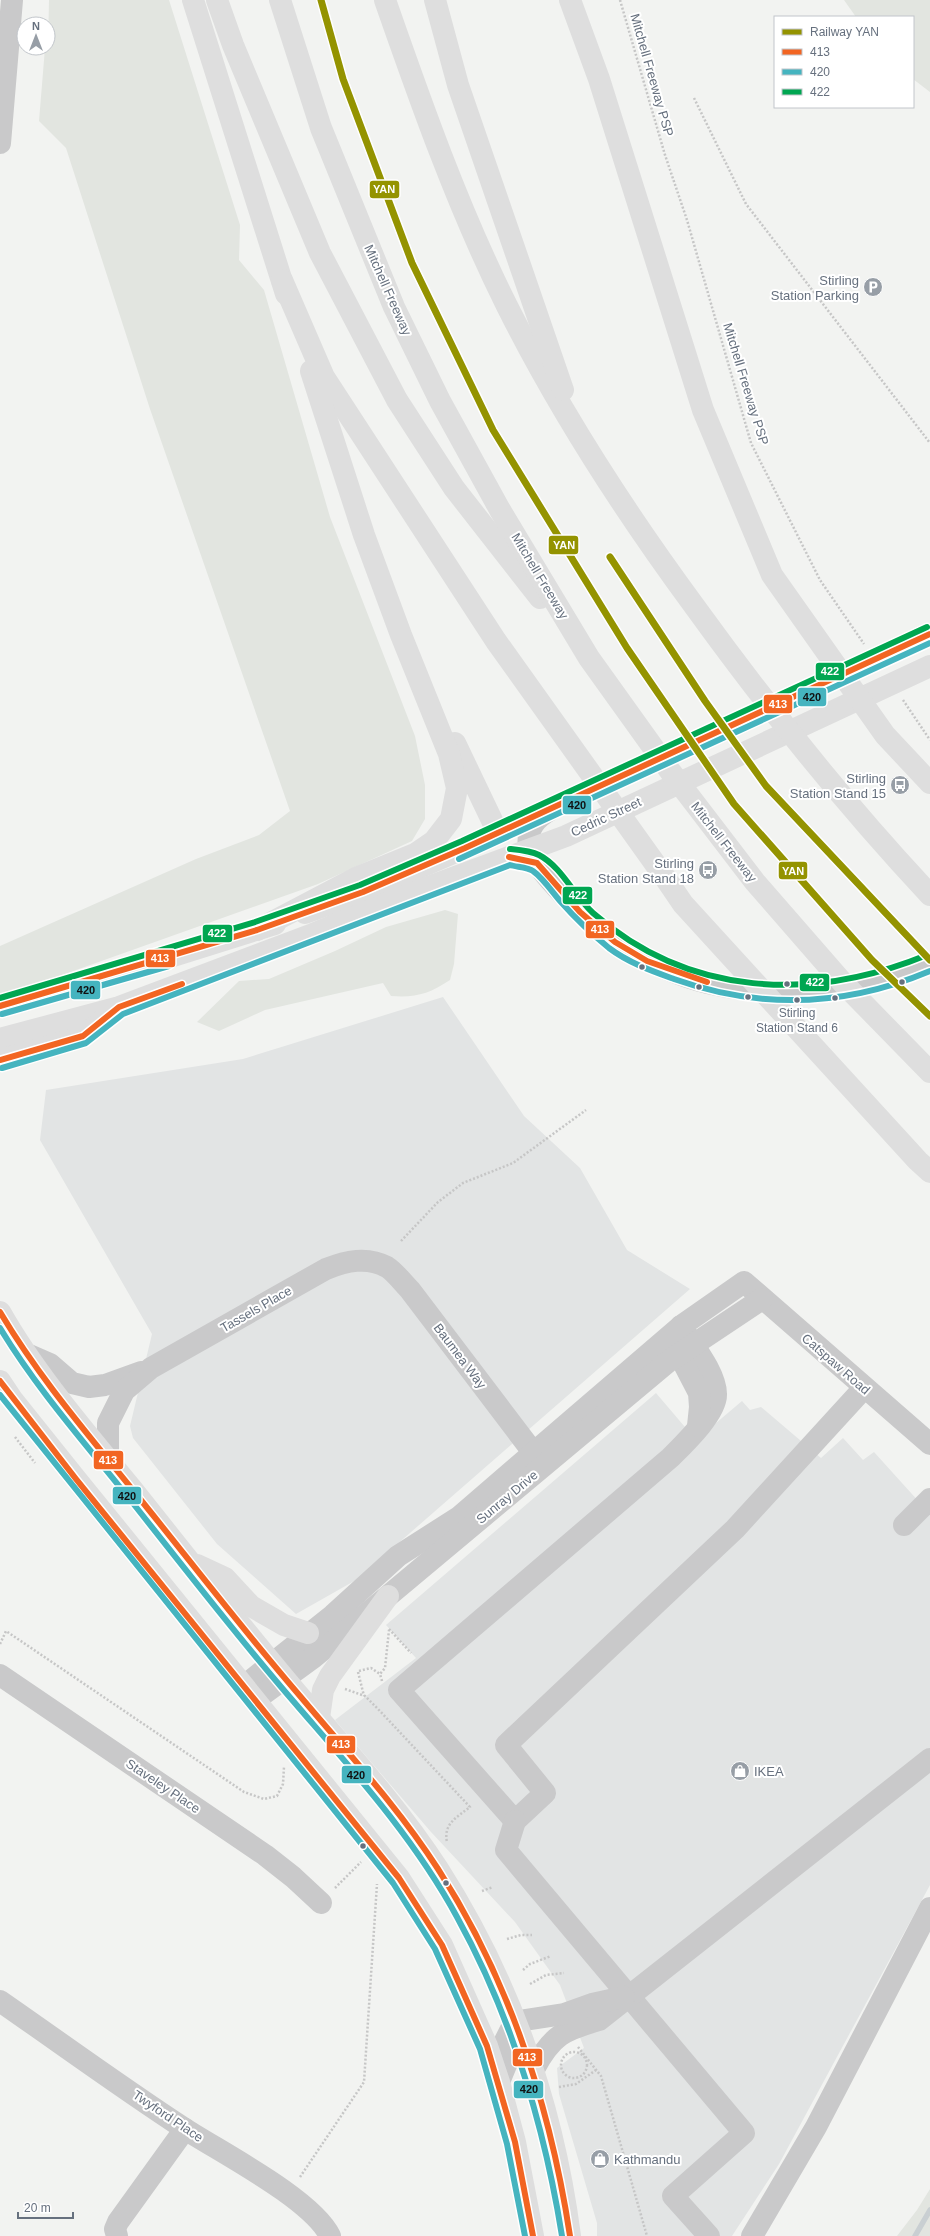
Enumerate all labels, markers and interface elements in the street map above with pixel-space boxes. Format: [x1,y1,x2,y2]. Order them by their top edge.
street label: Mitchell Freeway PSP [627,12,677,138]
north arrow [16,16,56,56]
legend [774,16,914,108]
text: N [32,20,40,32]
text: Railway YAN [810,25,879,39]
text: 413 [810,45,830,59]
text: 420 [810,65,830,79]
text: 422 [810,85,830,99]
line badge: YAN [369,180,400,199]
text: YAN [373,183,395,195]
street label: Mitchell Freeway [361,242,415,338]
place label: Stirling Station Parking [771,273,859,303]
parking icon: Stirling Station Parking [862,276,884,298]
street label: Mitchell Freeway PSP [720,321,772,447]
street label: Mitchell Freeway [508,530,572,622]
line badge: YAN [548,535,579,555]
text: YAN [553,539,575,551]
line badge: 422 [815,662,845,681]
text: 422 [821,665,839,677]
line badge: 420 [797,687,827,707]
text: 420 [803,691,821,703]
line badge: 413 [763,694,793,714]
text: 413 [769,698,787,710]
place label: Stirling Station Stand 15 [790,771,886,801]
bus stop icon: Stirling Station Stand 15 [889,774,911,796]
street label: Cedric Street [568,794,644,840]
line badge: 420 [562,795,592,815]
text: 420 [568,799,586,811]
street label: Mitchell Freeway [688,799,760,885]
place label: Stirling Station Stand 18 [598,856,694,886]
bus stop icon: Stirling Station Stand 18 [697,859,719,881]
line badge: YAN [778,861,808,880]
text: YAN [782,865,804,877]
line badge: 422 [562,886,593,905]
text: 422 [569,889,587,901]
line badge: 413 [585,920,615,939]
text: 413 [591,923,609,935]
line badge: 422 [202,924,233,943]
text: 422 [208,927,226,939]
line badge: 413 [145,949,176,968]
text: 413 [151,952,169,964]
unlabelled marker [637,962,647,972]
line badge: 422 [799,973,830,992]
text: 422 [806,976,824,988]
unlabelled marker [897,977,907,987]
unlabelled marker [782,979,792,989]
line badge: 420 [70,980,101,1000]
unlabelled marker [694,982,704,992]
text: 420 [77,984,95,996]
unlabelled marker [743,992,753,1002]
unlabelled marker [830,993,840,1003]
marker: Stirling Station Stand 6 [792,995,802,1005]
place label: Stirling Station Stand 6 [756,1006,838,1035]
street label: Tassels Place [218,1283,294,1335]
street label: Baumea Way [431,1321,490,1392]
street label: Catspaw Road [799,1330,873,1398]
line badge: 413 [93,1450,124,1470]
text: 413 [99,1454,117,1466]
street label: Sunray Drive [473,1467,541,1527]
line badge: 420 [112,1486,142,1505]
text: 420 [118,1490,136,1502]
line badge: 413 [326,1735,356,1754]
text: 413 [332,1738,350,1750]
street label: Staveley Place [123,1756,203,1816]
shop icon: IKEA [729,1760,751,1782]
place label: IKEA [754,1764,784,1779]
line badge: 420 [341,1765,372,1784]
text: 420 [347,1769,365,1781]
unlabelled marker [358,1841,368,1851]
unlabelled marker [441,1878,451,1888]
line badge: 413 [512,2048,543,2067]
text: 413 [518,2051,536,2063]
line badge: 420 [513,2080,544,2099]
text: 420 [520,2083,538,2095]
street label: Twyford Place [130,2087,206,2145]
shop icon: Kathmandu [589,2148,611,2170]
place label: Kathmandu [614,2152,681,2167]
scale bar [18,2194,73,2220]
text: 20 m [24,2201,51,2215]

